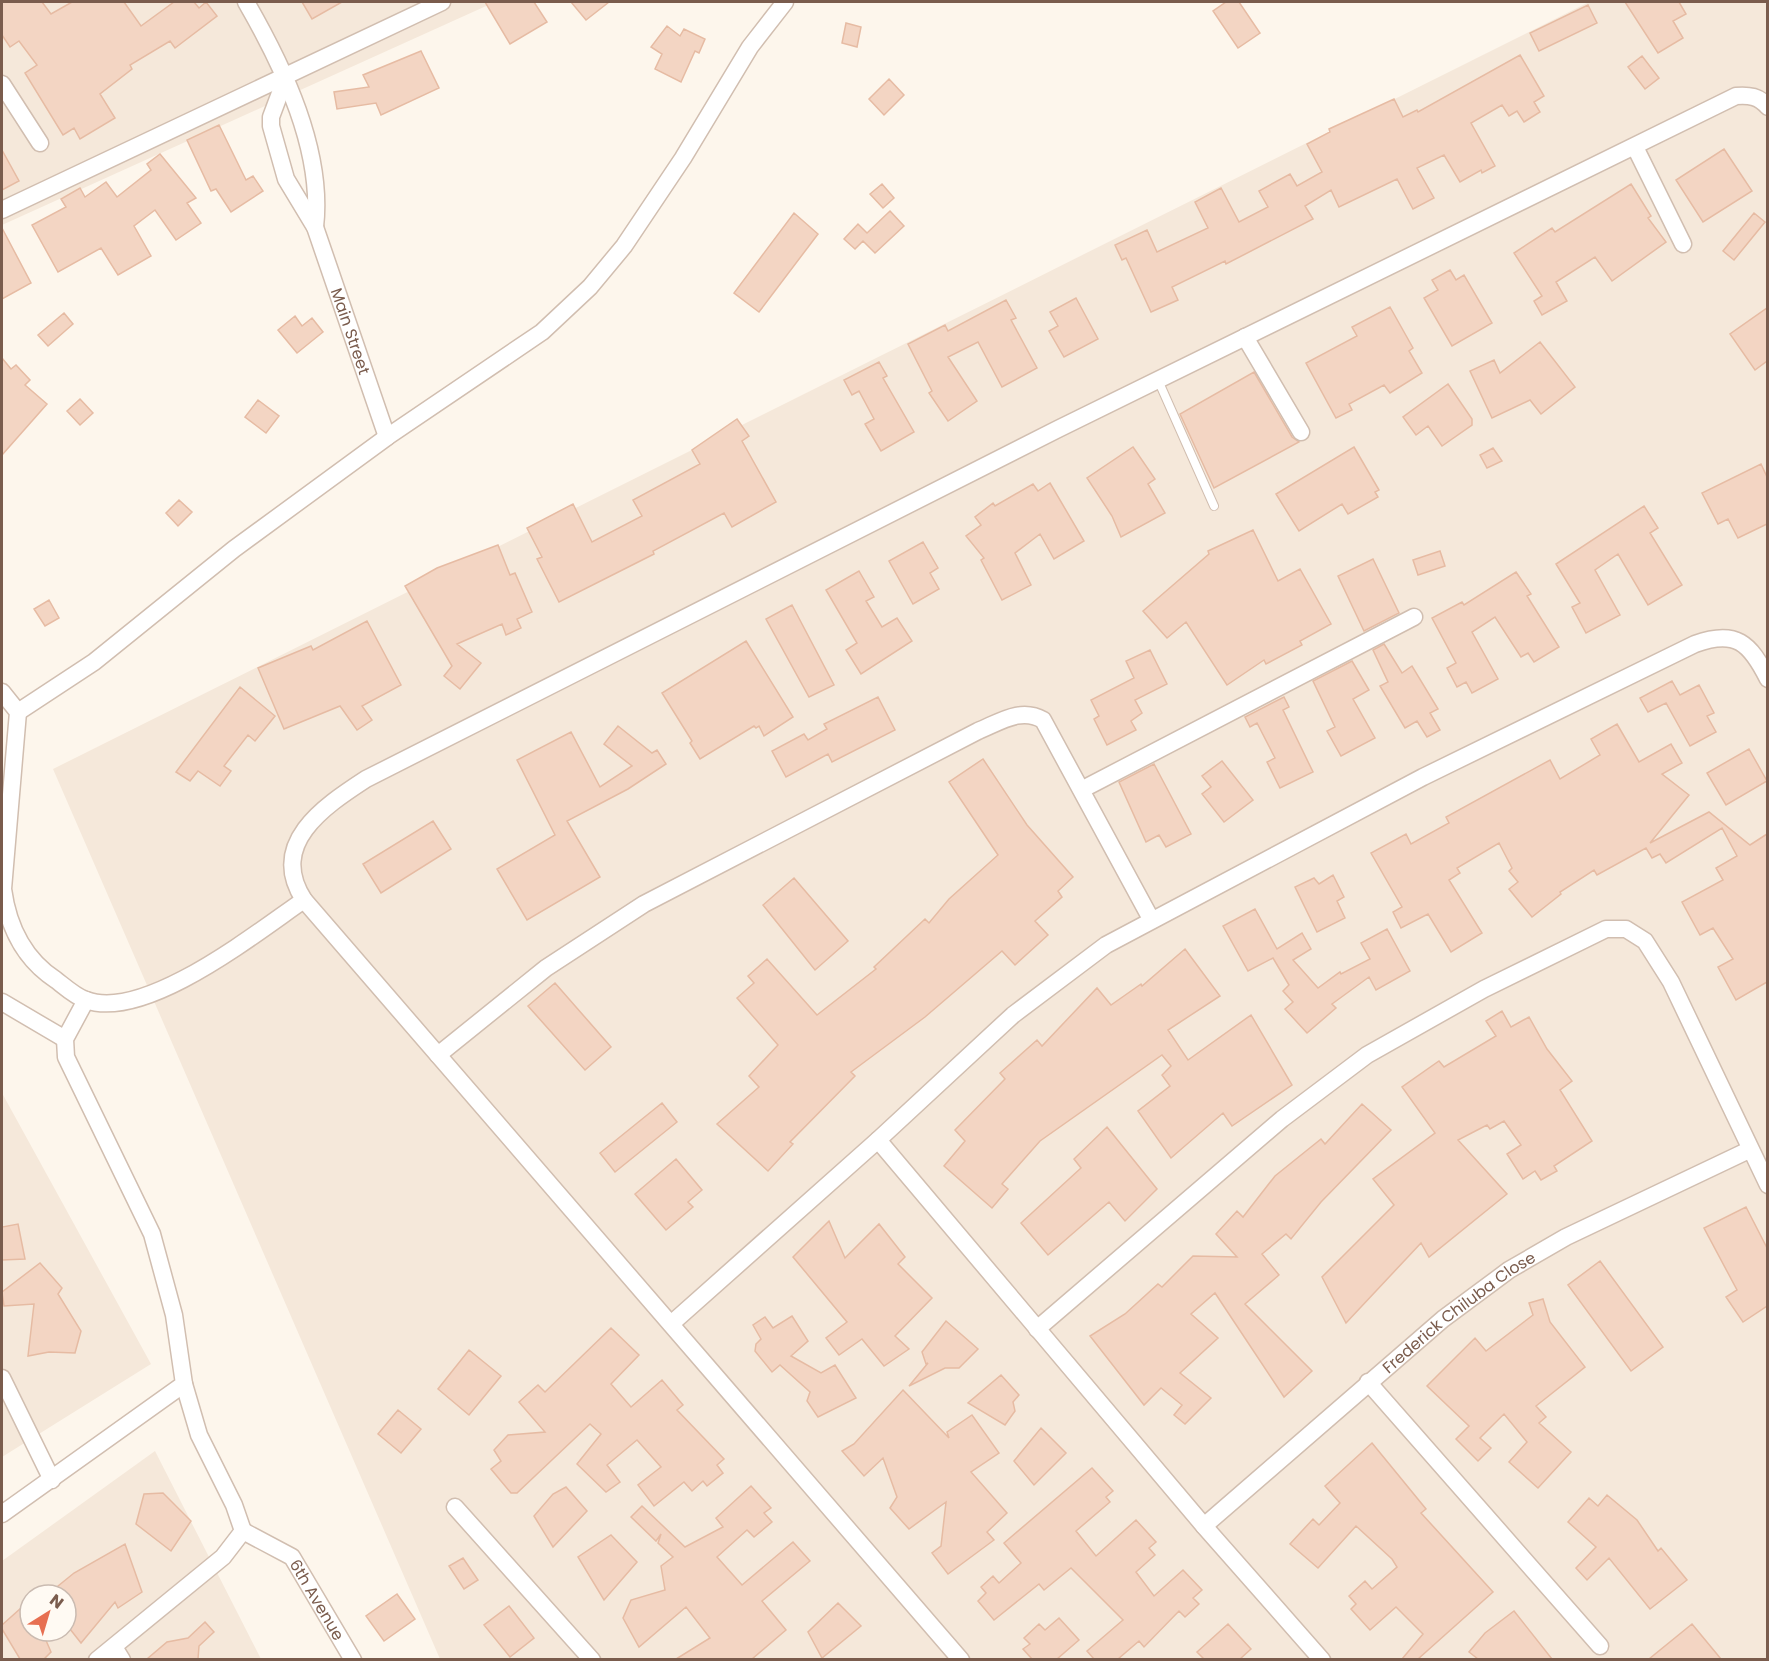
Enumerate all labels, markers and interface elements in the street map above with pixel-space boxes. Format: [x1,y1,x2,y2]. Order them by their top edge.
street label: Main Street [325,285,376,378]
street label: Frederick Chiluba Close [1377,1246,1540,1379]
street label: 6th Avenue [284,1555,350,1645]
north arrow [18,1583,78,1643]
text: N [45,1589,68,1614]

